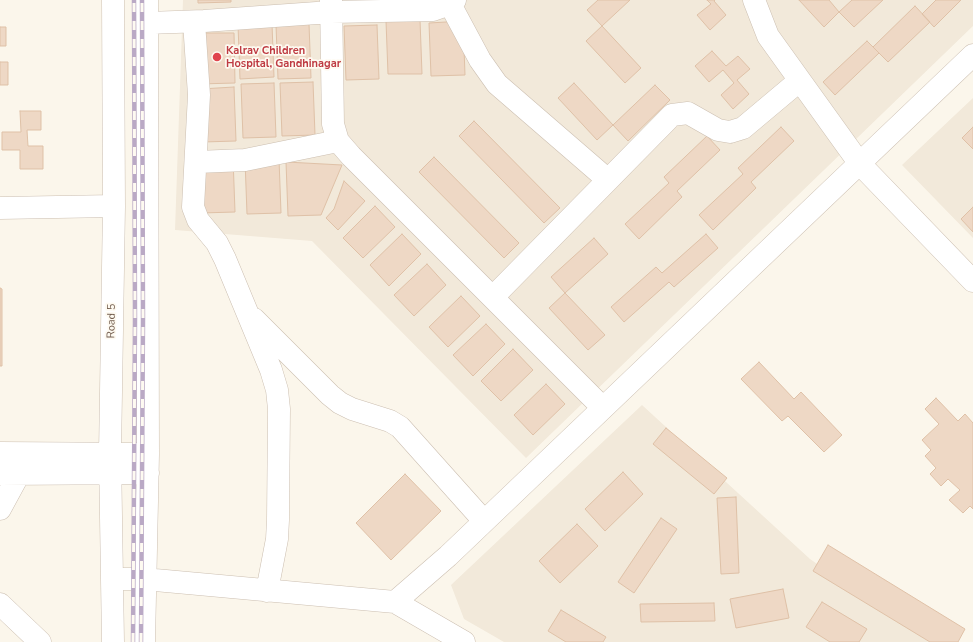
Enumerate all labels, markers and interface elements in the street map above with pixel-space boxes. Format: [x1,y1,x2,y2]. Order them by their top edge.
place label: Kalrav Children Hospital, Gandhinagar [226,44,341,70]
marker: Kalrav Children Hospital, Gandhinagar [211,51,223,63]
street label: Road 5 [105,303,119,339]

